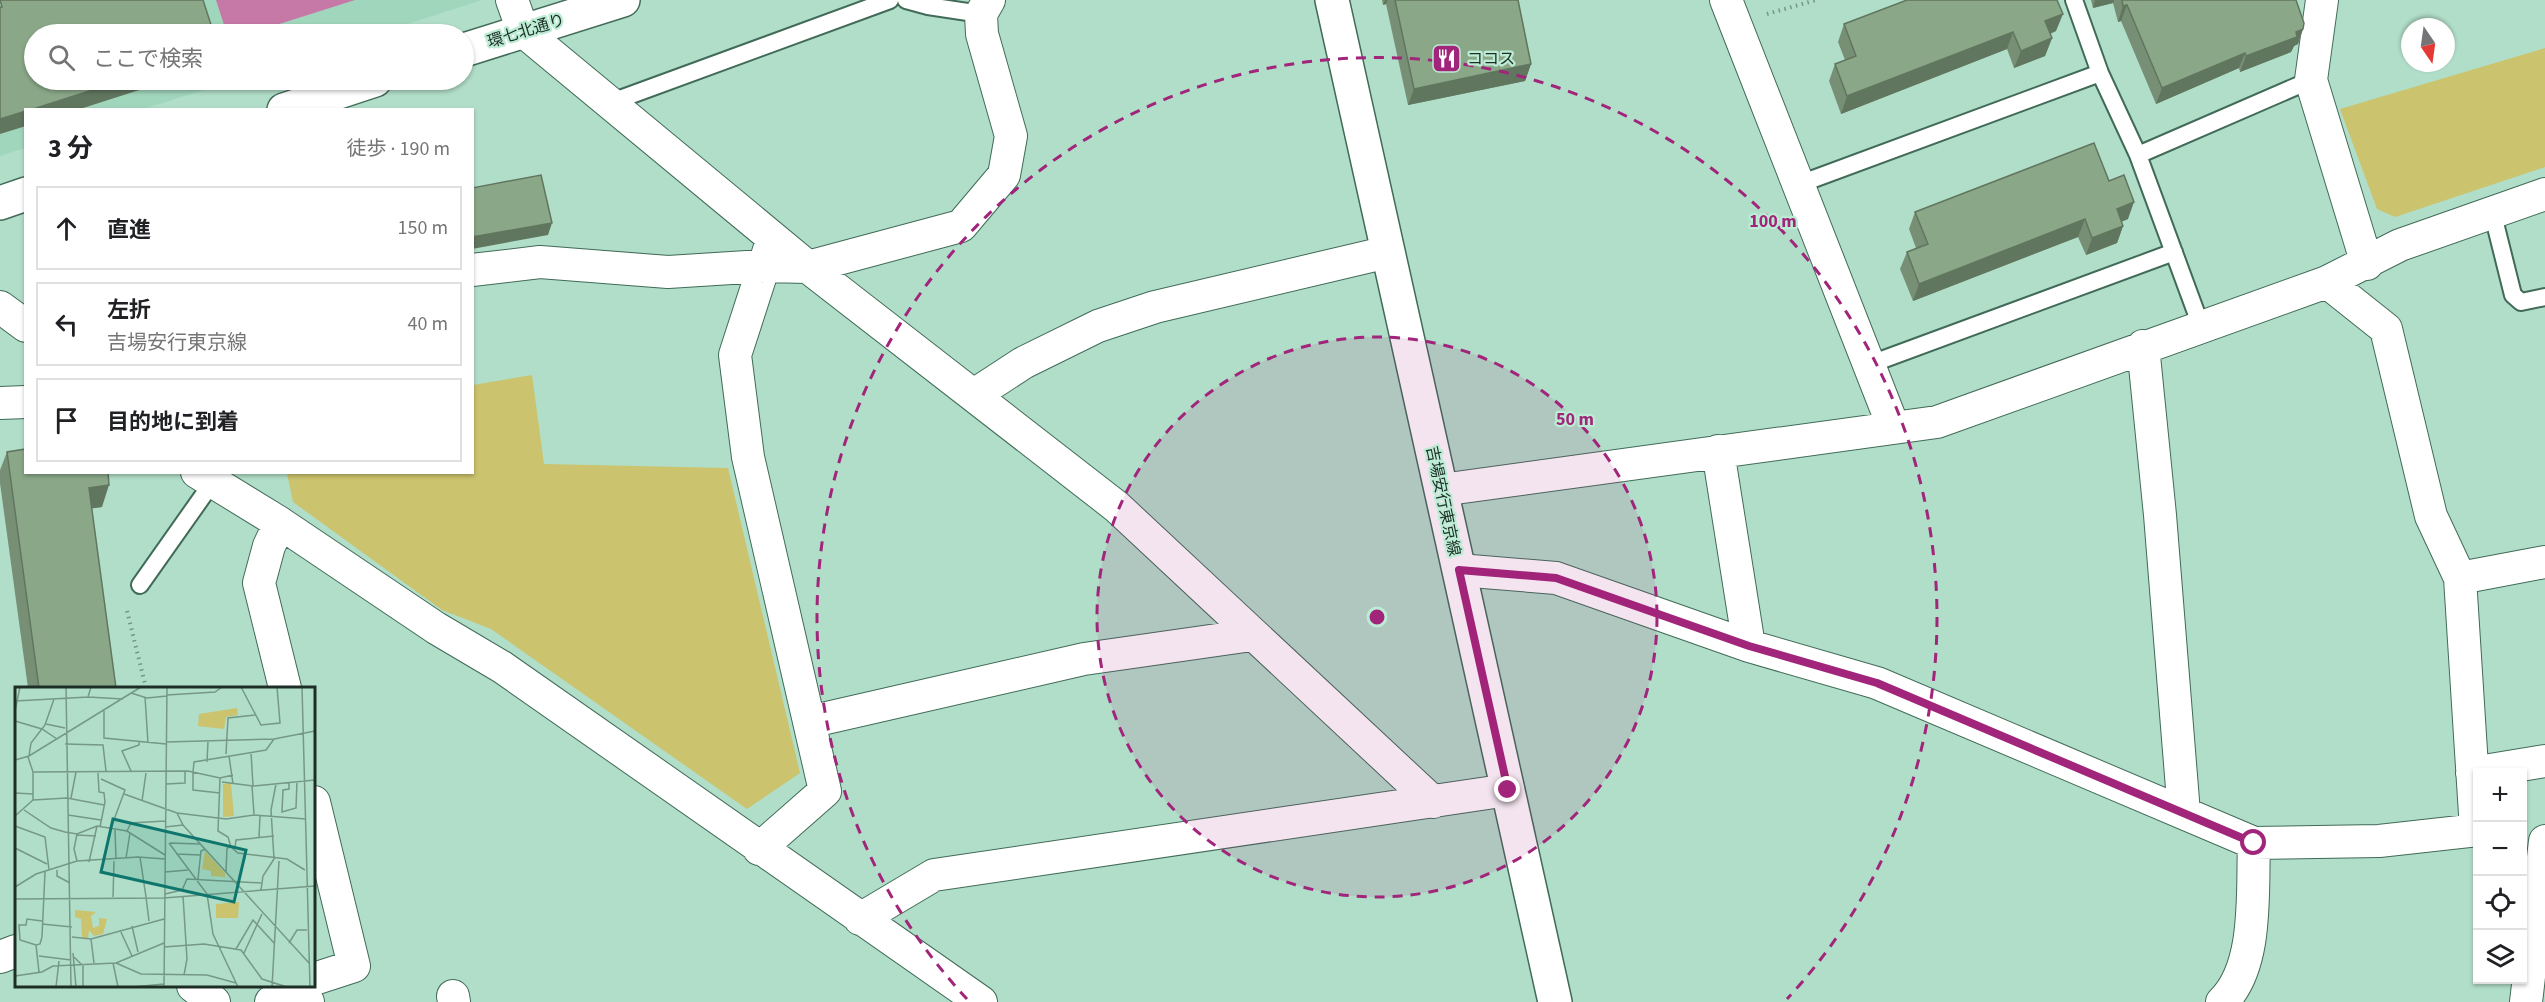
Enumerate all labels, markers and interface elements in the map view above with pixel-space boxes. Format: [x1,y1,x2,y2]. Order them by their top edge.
street label: 環七北通り [485,9,567,53]
north arrow [2401,18,2455,72]
search box [24,24,474,90]
icon: search [45,41,78,74]
text: ここで検索 [93,43,203,75]
restaurant icon: ココス [1430,43,1462,75]
place label: ココス [1467,48,1515,70]
text: 3 分 [48,130,93,167]
text: 徒歩 · 190 m [347,135,450,163]
text: 100 m [1749,209,1797,234]
icon: ahead [50,212,83,245]
text: 直進 [107,214,151,246]
text: 150 m [398,214,448,242]
text: 左折 [107,294,151,326]
icon: left [50,308,83,341]
text: 40 m [408,310,448,338]
text: 吉場安行東京線 [107,329,247,357]
icon: arrive [50,404,83,437]
text: 目的地に到着 [107,406,239,438]
text: 50 m [1556,407,1594,432]
street label: 吉場安行東京線 [1421,444,1465,558]
centre of rings [1367,607,1387,627]
inset map [15,687,315,987]
map controls [2473,768,2527,984]
button: + [2473,768,2527,822]
route end [1494,776,1520,802]
button: − [2473,822,2527,876]
route start [2240,829,2266,855]
button: locate [2473,876,2527,930]
button: layers [2473,930,2527,984]

